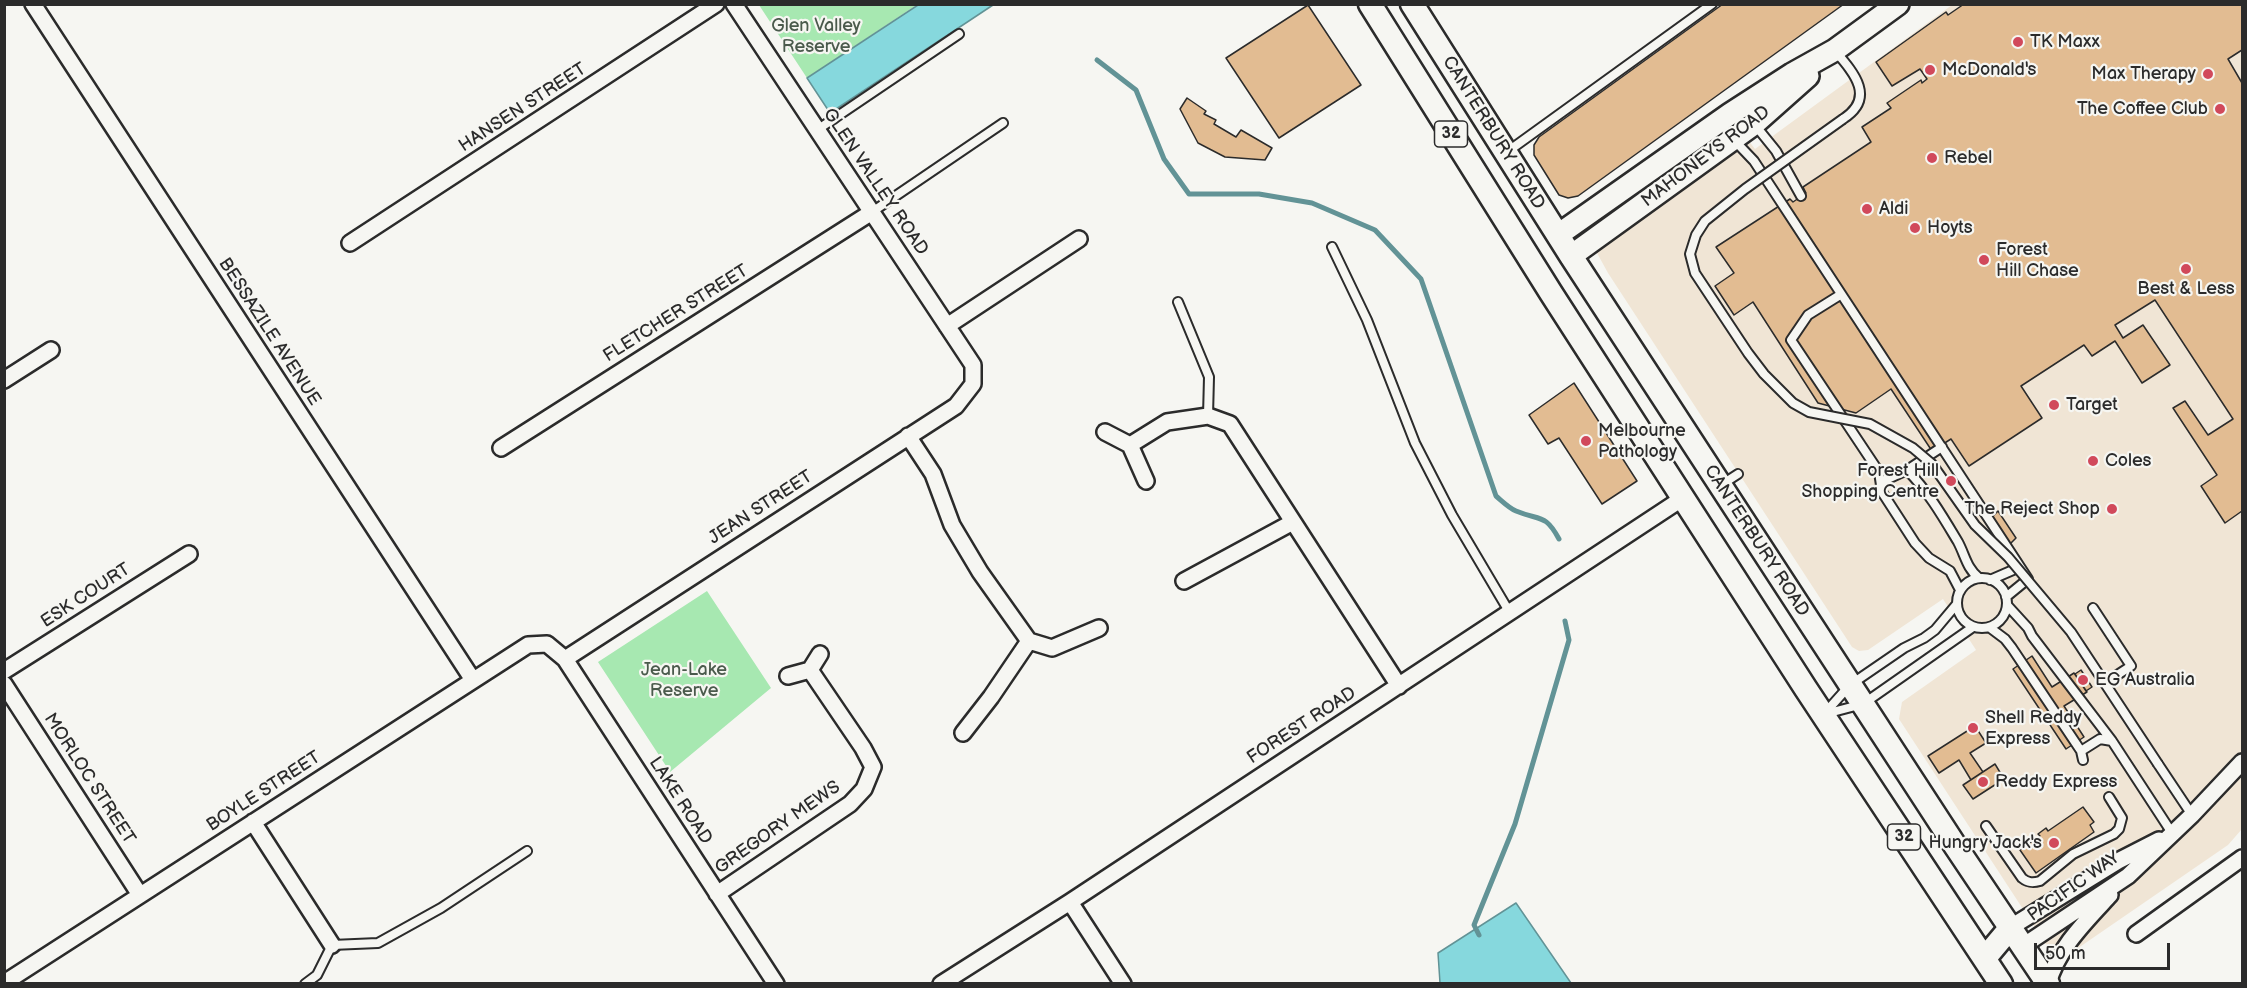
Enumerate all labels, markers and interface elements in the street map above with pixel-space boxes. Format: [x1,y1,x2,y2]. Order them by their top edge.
park label: Glen Valley Reserve [771,15,861,57]
place label: TK Maxx [2030,31,2100,53]
marker: TK Maxx [2011,35,2025,49]
street label: CANTERBURY ROAD [1437,52,1549,214]
street label: HANSEN STREET [455,59,591,157]
place label: McDonald's [1942,59,2036,81]
marker: McDonald's [1923,63,1937,77]
place label: Max Therapy [2091,63,2196,85]
marker: Max Therapy [2201,67,2215,81]
place label: The Coffee Club [2077,98,2208,120]
street label: MAHONEYS ROAD [1638,102,1774,212]
marker: The Coffee Club [2213,102,2227,116]
street label: GLEN VALLEY ROAD [818,104,932,260]
road number: 32 [1434,121,1468,147]
place label: Rebel [1944,147,1992,169]
marker: Rebel [1925,151,1939,165]
place label: Aldi [1879,198,1908,220]
marker: Aldi [1860,202,1874,216]
place label: Hoyts [1927,217,1973,239]
marker: Hoyts [1908,221,1922,235]
place label: Forest Hill Chase [1996,239,2079,282]
marker: Forest Hill Chase [1977,253,1991,267]
street label: BESSAZILE AVENUE [213,254,325,410]
street label: FLETCHER STREET [600,261,752,367]
marker: Best & Less [2179,262,2193,276]
place label: Best & Less [2137,278,2235,300]
place label: Target [2066,394,2118,416]
marker: Target [2047,398,2061,412]
place label: Melbourne Pathology [1598,420,1686,462]
marker: Melbourne Pathology [1579,434,1593,448]
place label: Coles [2105,450,2151,472]
marker: Coles [2086,454,2100,468]
place label: Forest Hill Shopping Centre [1801,460,1939,502]
street label: CANTERBURY ROAD [1699,461,1813,621]
street label: JEAN STREET [705,466,817,550]
marker: Forest Hill Shopping Centre [1944,474,1958,488]
place label: The Reject Shop [1964,498,2100,520]
marker: The Reject Shop [2105,502,2119,516]
street label: ESK COURT [37,559,135,633]
park label: Jean-Lake Reserve [641,659,727,702]
place label: EG Australia [2095,669,2195,691]
marker: EG Australia [2076,673,2090,687]
street label: FOREST ROAD [1244,683,1360,769]
place label: Shell Reddy Express [1985,707,2082,750]
street label: MORLOC STREET [39,709,139,849]
marker: Shell Reddy Express [1966,721,1980,735]
street label: BOYLE STREET [203,747,325,837]
street label: LAKE ROAD [644,753,716,849]
place label: Reddy Express [1995,771,2117,793]
marker: Reddy Express [1976,775,1990,789]
street label: GREGORY MEWS [711,777,845,879]
road number: 32 [1888,824,1920,850]
place label: Hungry Jack's [1929,832,2042,854]
marker: Hungry Jack's [2047,836,2061,850]
street label: PACIFIC WAY [2024,847,2124,927]
scale bar [2037,931,2174,969]
text: 50 m [2045,943,2086,964]

